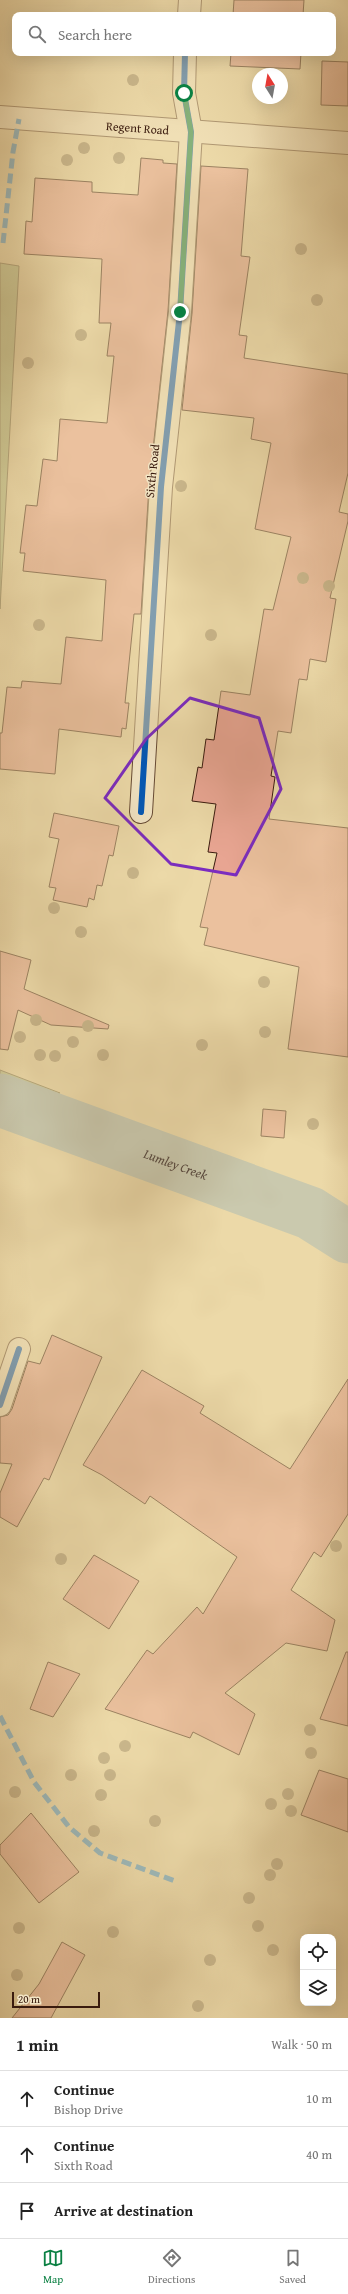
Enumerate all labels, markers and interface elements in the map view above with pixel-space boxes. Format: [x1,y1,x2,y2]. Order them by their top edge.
search box [12,12,336,56]
icon: search [26,23,48,45]
text: Search here [58,24,132,45]
north arrow [252,68,288,104]
route start [175,84,193,102]
street label: Regent Road [106,116,170,138]
route end [171,303,189,321]
street label: Sixth Road [141,443,163,499]
water label: Lumley Creek [140,1143,210,1184]
map controls [300,1934,336,2006]
button: locate [300,1934,336,1970]
button: layers [300,1970,336,2006]
scale bar [12,1990,100,2009]
text: 20 m [18,1991,40,2007]
text: 1 min [16,2032,58,2057]
text: Walk · 50 m [271,2035,332,2054]
text: Continue [54,2079,115,2100]
icon: ahead [16,2088,38,2110]
text: 10 m [306,2089,332,2108]
text: Bishop Drive [54,2100,123,2119]
text: Continue [54,2135,115,2156]
icon: ahead [16,2144,38,2166]
text: 40 m [306,2145,332,2164]
text: Sixth Road [54,2156,113,2175]
icon: arrive [16,2200,38,2222]
text: Arrive at destination [54,2200,193,2221]
tab: Map [42,2247,64,2287]
tab: Directions [148,2247,195,2287]
tab: Saved [279,2247,306,2287]

